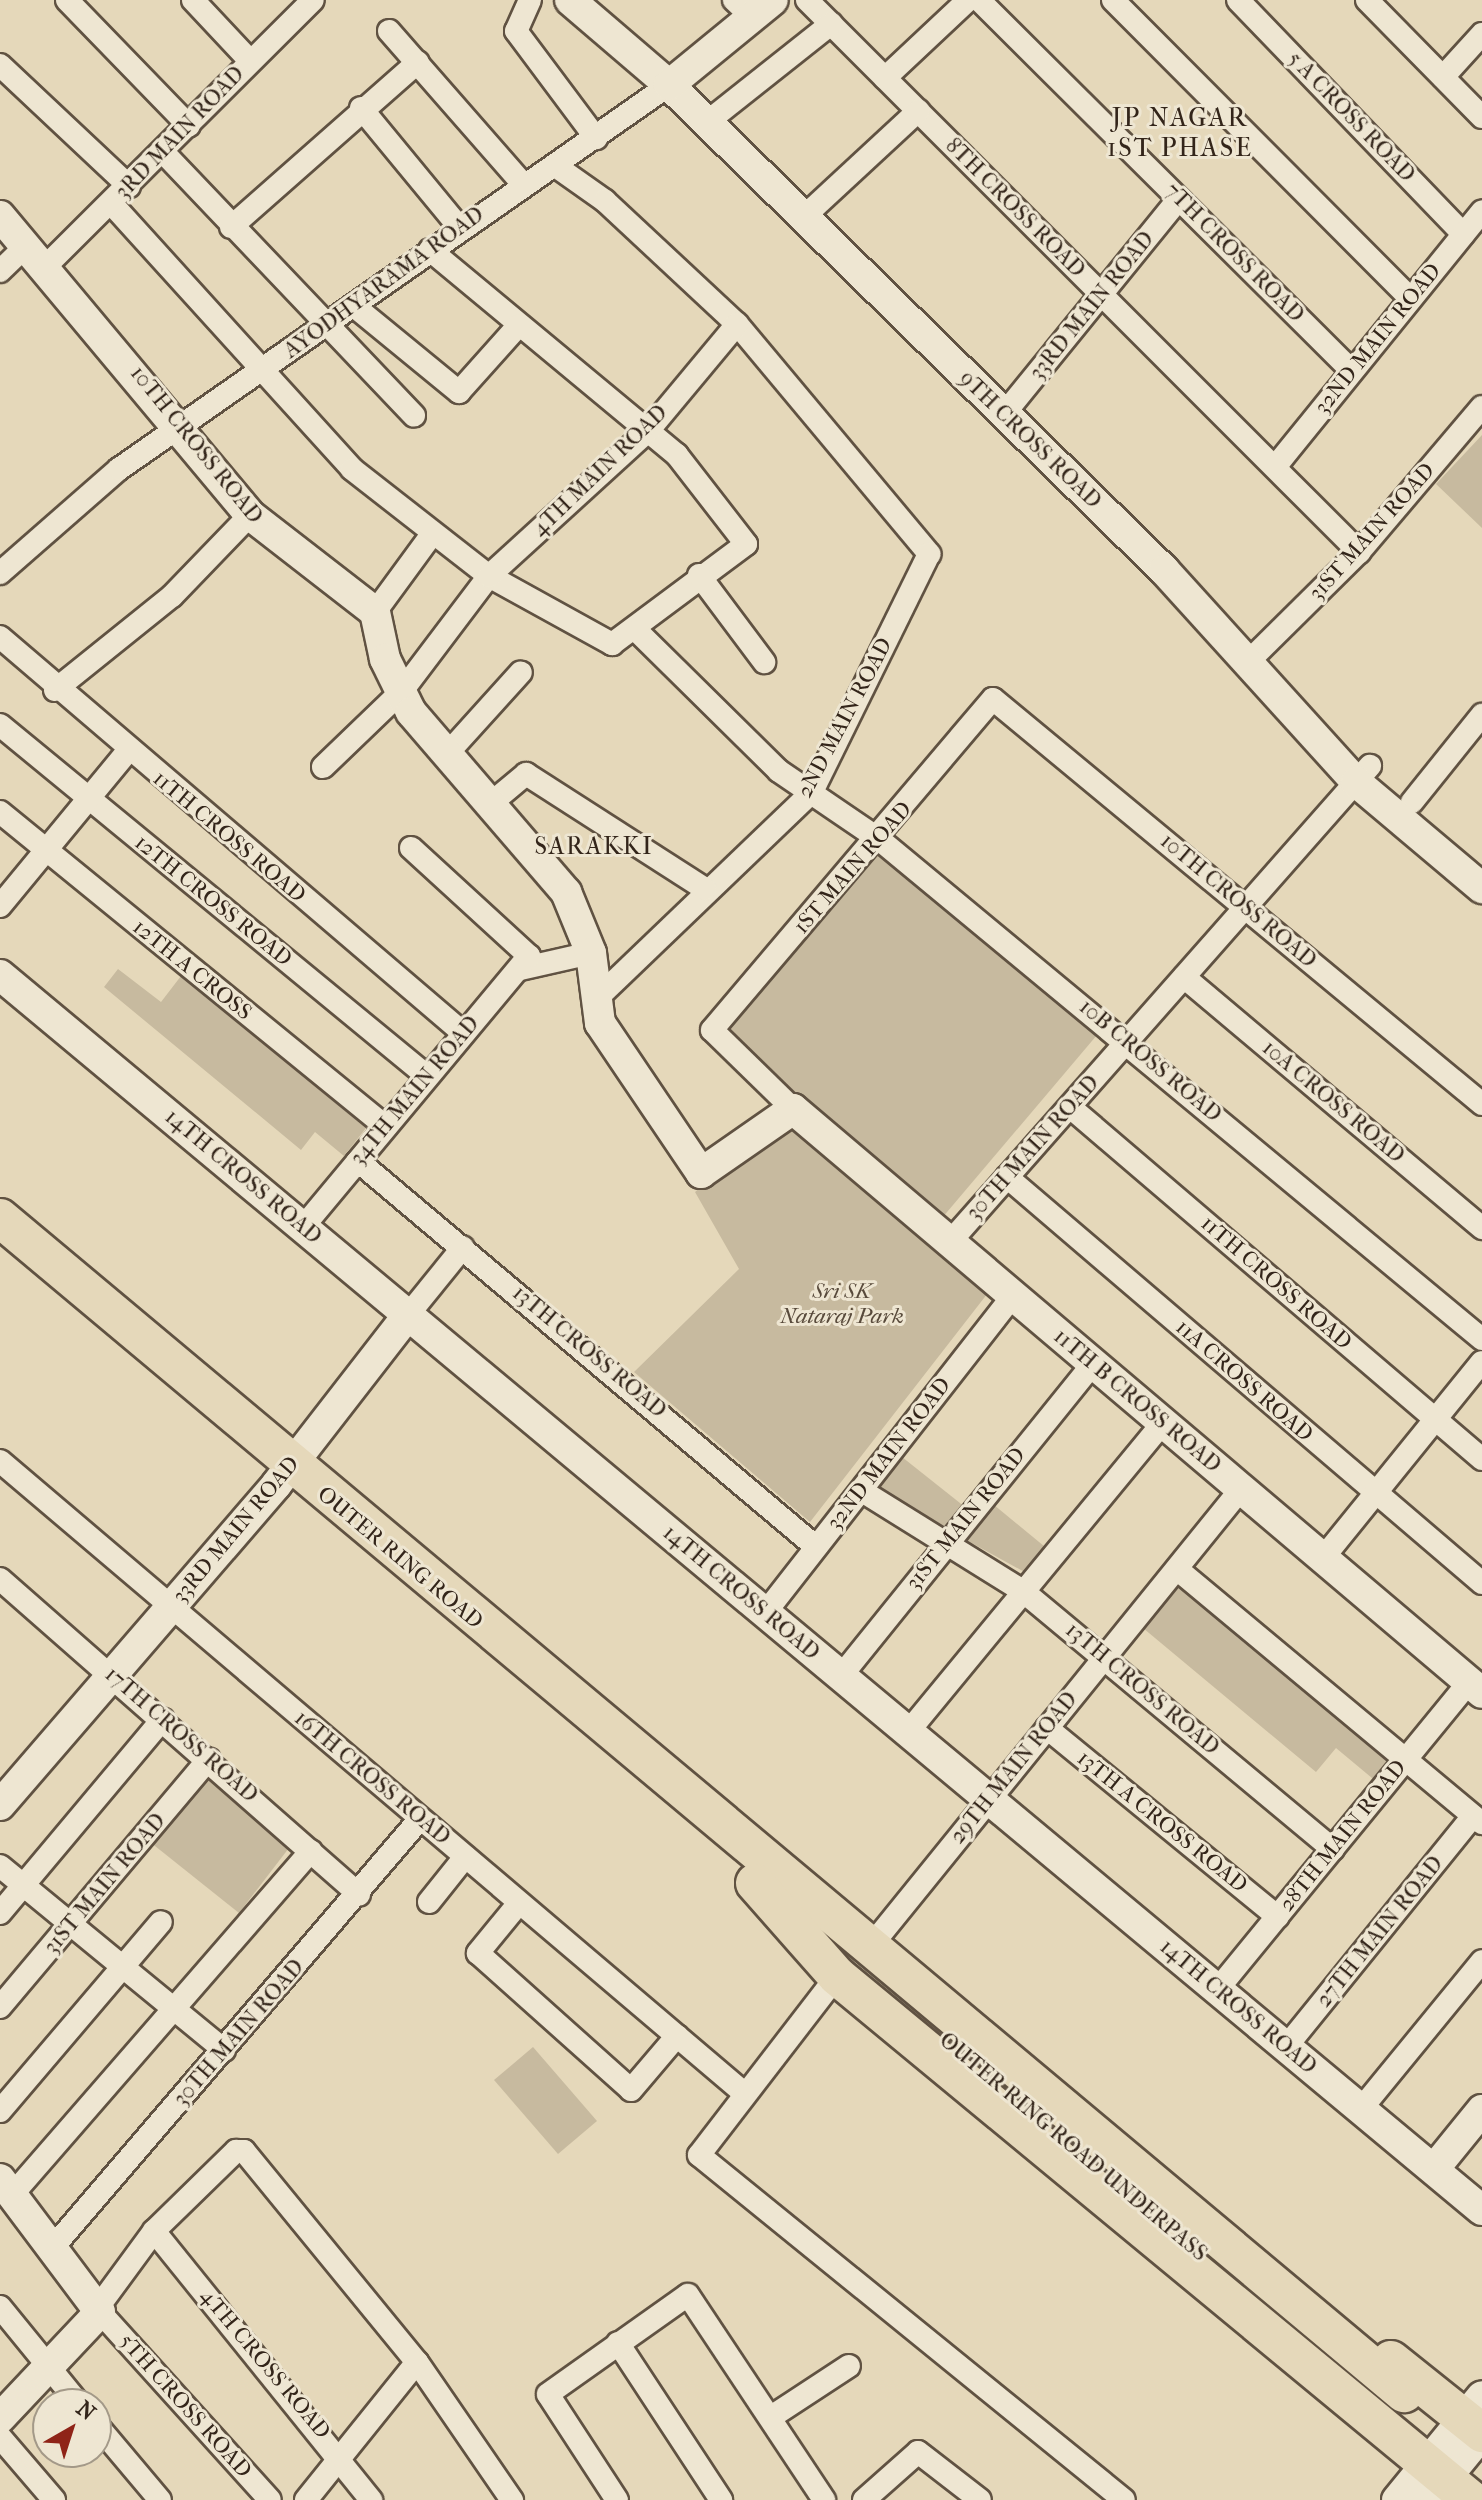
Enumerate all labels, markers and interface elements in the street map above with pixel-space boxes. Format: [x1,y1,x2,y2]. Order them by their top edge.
street label: 5 A CROSS ROAD [1282,46,1420,188]
street label: 3RD MAIN ROAD [110,61,250,205]
district label: JP NAGAR 1ST PHASE [1107,102,1253,164]
street label: 8TH CROSS ROAD [940,133,1090,283]
street label: 7TH CROSS ROAD [1159,178,1309,328]
street label: AYODHYARAMA ROAD [279,202,489,364]
street label: 33RD MAIN ROAD [1024,226,1160,386]
street label: 32ND MAIN ROAD [1309,258,1447,420]
street label: 10TH CROSS ROAD [124,361,268,529]
street label: 9TH CROSS ROAD [954,366,1106,514]
street label: 4TH MAIN ROAD [527,400,673,542]
street label: 31ST MAIN ROAD [1303,458,1441,606]
street label: 2ND MAIN ROAD [792,634,898,802]
street label: 11TH CROSS ROAD [147,765,311,909]
street label: 1ST MAIN ROAD [788,796,918,940]
street label: 10TH CROSS ROAD [1155,828,1321,974]
street label: 12TH CROSS ROAD [129,830,297,972]
district label: SARAKKI [534,833,654,861]
street label: 12TH A CROSS [127,914,257,1026]
street label: 10B CROSS ROAD [1074,994,1226,1128]
street label: 34TH MAIN ROAD [345,1011,485,1171]
street label: 10A CROSS ROAD [1257,1035,1409,1169]
street label: 30TH MAIN ROAD [961,1070,1105,1226]
street label: 14TH CROSS ROAD [159,1104,327,1250]
street label: 11TH CROSS ROAD [1195,1210,1357,1356]
park label: Sri SK Nataraj Park [780,1278,904,1330]
street label: 13TH CROSS ROAD [507,1280,671,1424]
street label: 11A CROSS ROAD [1170,1314,1318,1448]
street label: 11TH B CROSS ROAD [1048,1323,1226,1479]
street label: 32ND MAIN ROAD [821,1372,957,1536]
street label: 31ST MAIN ROAD [900,1442,1032,1596]
street label: 33RD MAIN ROAD [167,1451,305,1609]
street label: OUTER RING ROAD [312,1481,488,1635]
street label: 14TH CROSS ROAD [657,1520,825,1666]
street label: 13TH CROSS ROAD [1060,1617,1224,1761]
street label: 17TH CROSS ROAD [99,1661,263,1809]
street label: 29TH MAIN ROAD [945,1687,1083,1849]
street label: 16TH CROSS ROAD [289,1705,455,1851]
street label: 13TH A CROSS ROAD [1072,1745,1252,1899]
street label: 28TH MAIN ROAD [1274,1755,1412,1917]
street label: 31ST MAIN ROAD [38,1808,172,1960]
street label: 27TH MAIN ROAD [1311,1851,1449,2013]
street label: 14TH CROSS ROAD [1154,1934,1322,2080]
street label: 30TH MAIN ROAD [168,1954,310,2112]
street label: OUTER RING ROAD UNDERPASS [934,2027,1212,2267]
street label: 4TH CROSS ROAD [194,2283,336,2445]
street label: 5TH CROSS ROAD [113,2328,257,2484]
north arrow [32,2388,112,2468]
text: N [71,2396,101,2426]

